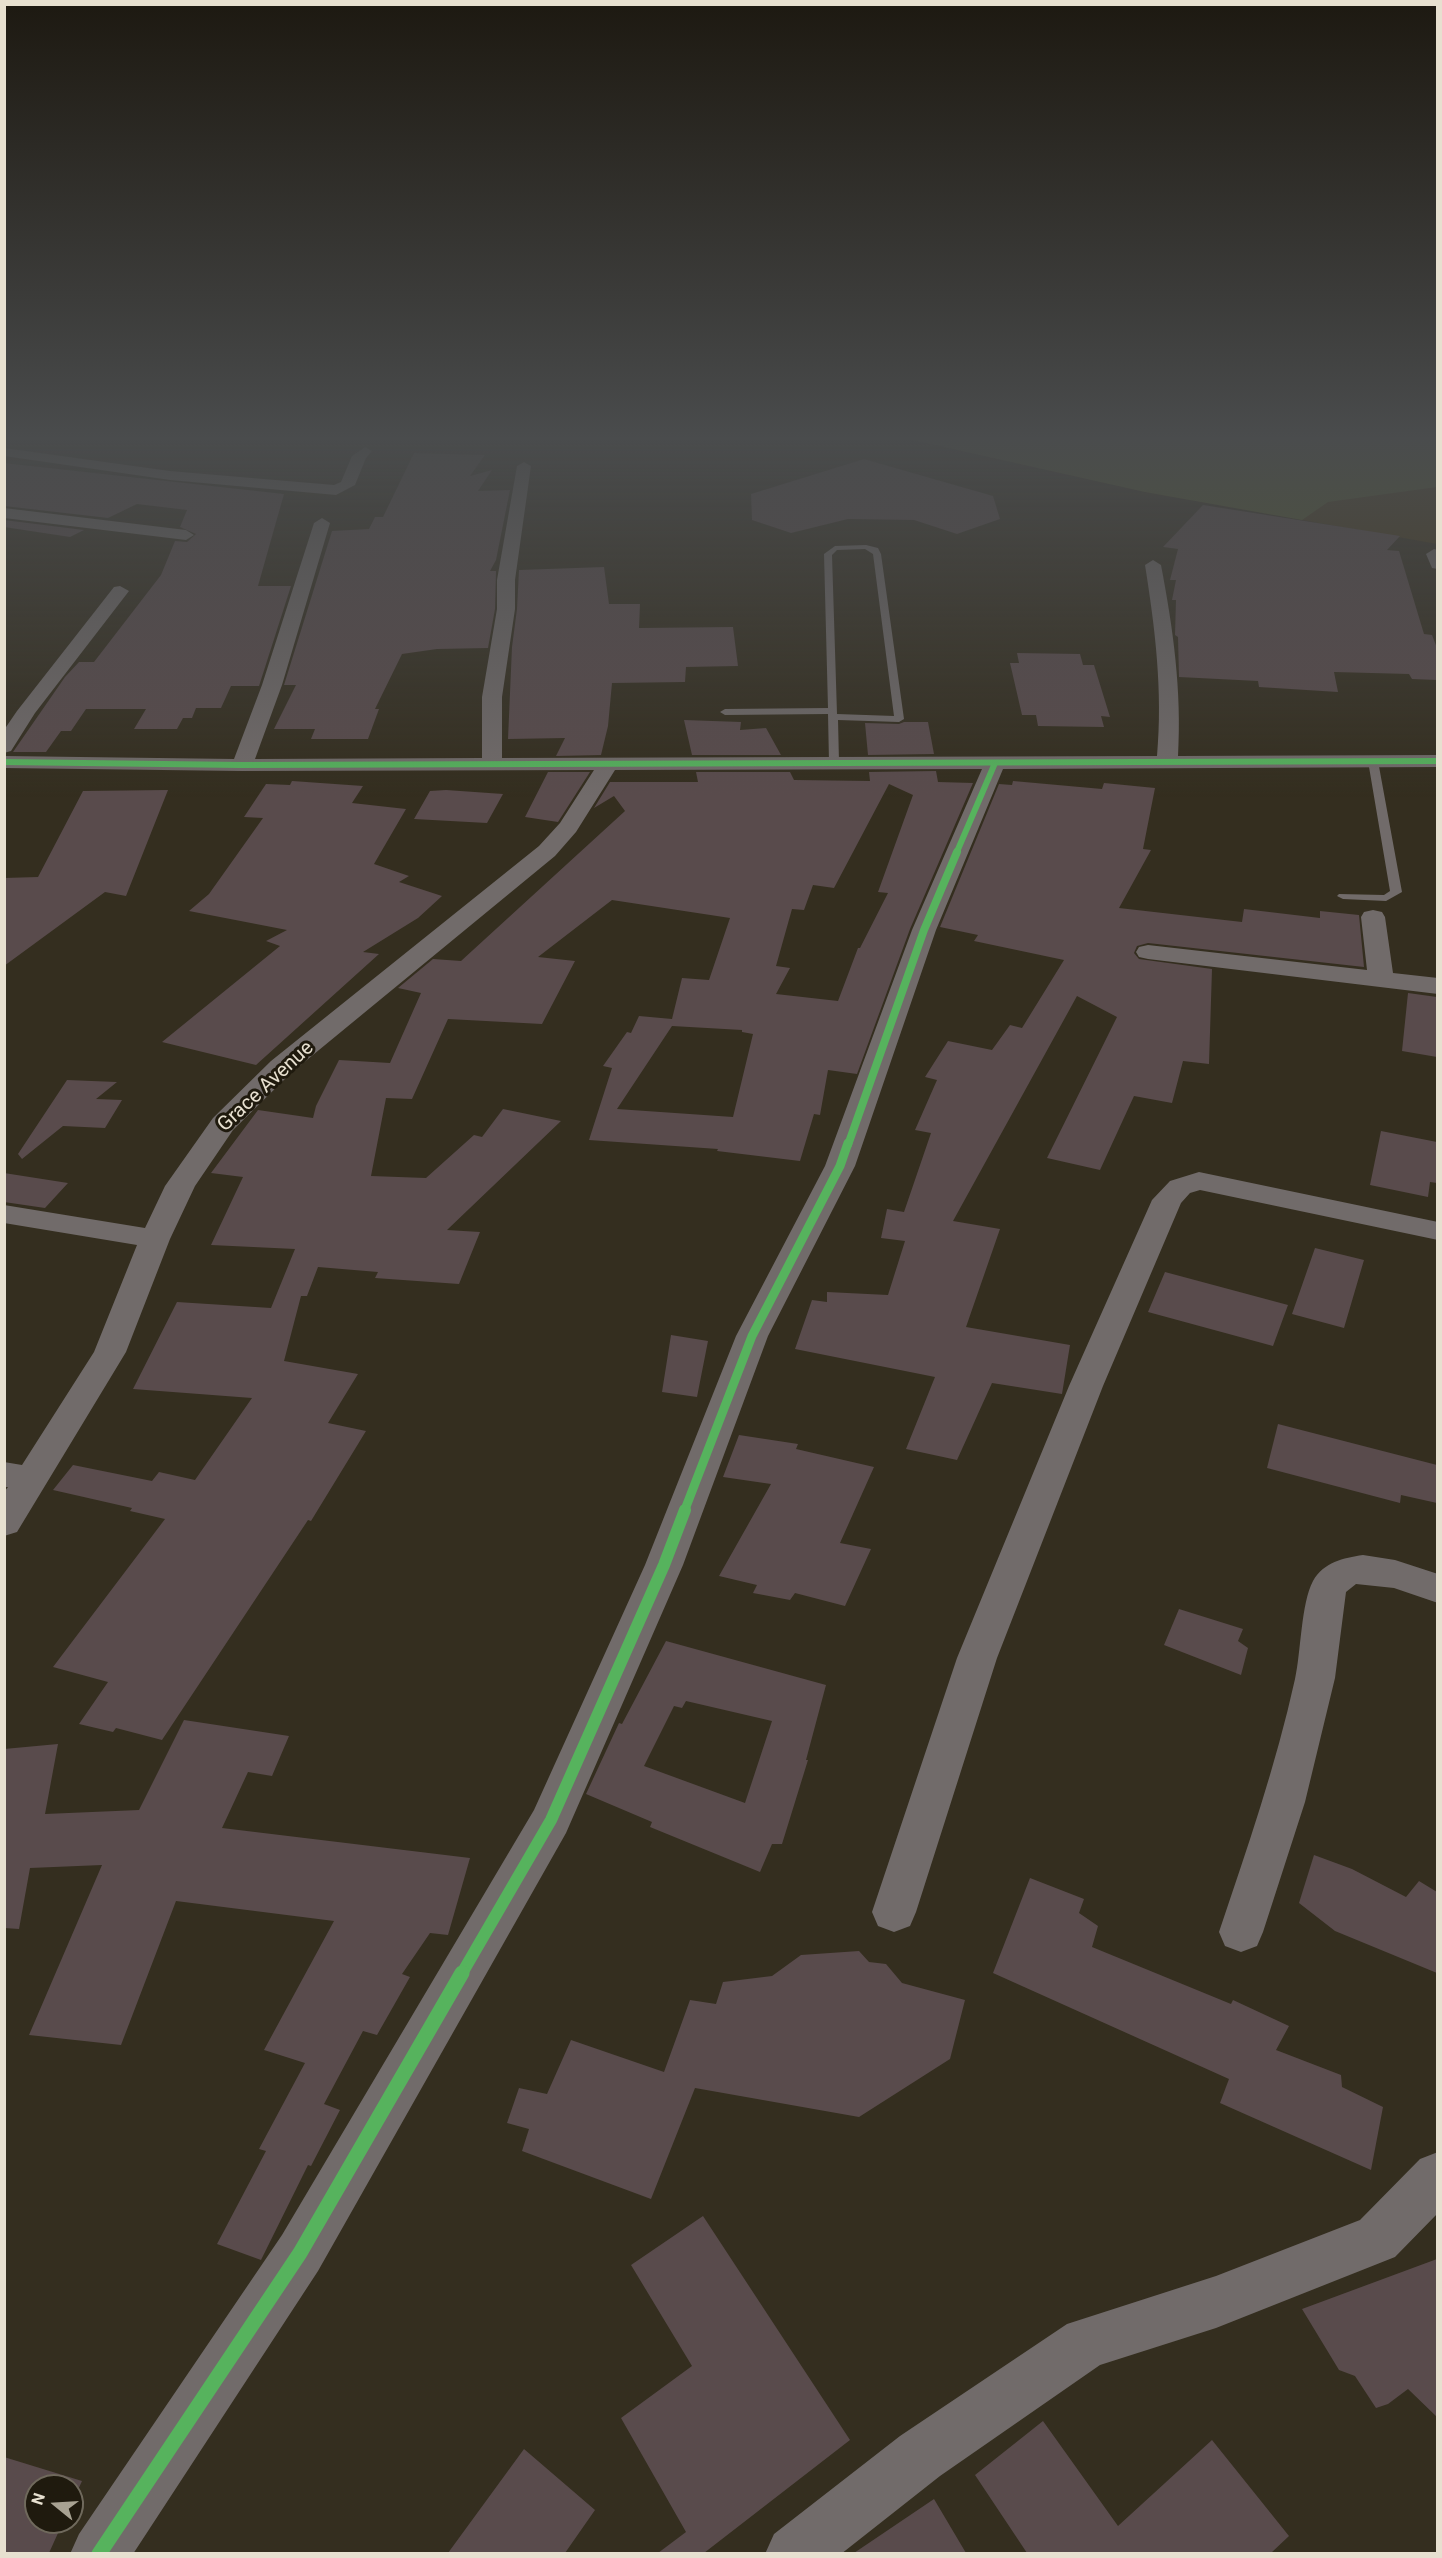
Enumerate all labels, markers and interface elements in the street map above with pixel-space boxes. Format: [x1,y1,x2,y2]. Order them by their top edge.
street label: Grace Avenue [213,1037,319,1137]
north arrow [24,2474,84,2534]
text: N [28,2491,49,2507]

